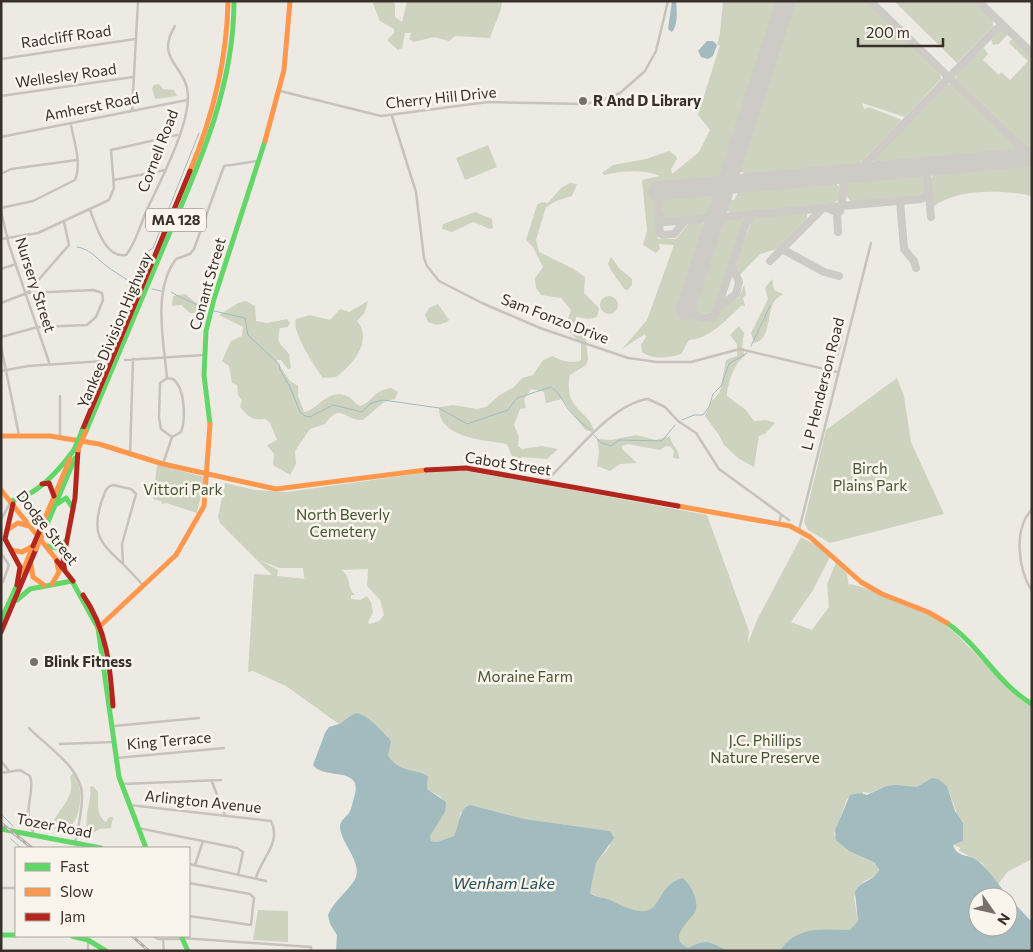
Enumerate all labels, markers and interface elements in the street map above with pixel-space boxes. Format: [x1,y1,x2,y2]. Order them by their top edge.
scale bar [858,15,943,47]
street label: Radcliff Road [20,21,112,51]
text: 200 m [866,23,910,41]
street label: Wellesley Road [14,59,117,91]
street label: Cherry Hill Drive [385,82,497,112]
street label: Amherst Road [43,88,141,124]
place label: R And D Library [593,91,702,109]
marker: R And D Library [577,95,589,107]
street label: Cornell Road [133,107,181,195]
road number: MA 128 [146,208,206,232]
street label: Nursery Street [12,235,60,335]
street label: Conant Street [185,235,229,332]
street label: Yankee Division Highway [73,249,155,410]
street label: Sam Fonzo Drive [499,289,612,347]
street label: L P Henderson Road [797,316,847,452]
street label: Cabot Street [464,447,553,479]
park label: Birch Plains Park [833,459,907,494]
park label: Vittori Park [143,480,223,498]
street label: Dodge Street [13,486,83,568]
park label: North Beverly Cemetery [296,505,390,540]
place label: Blink Fitness [44,652,132,670]
marker: Blink Fitness [28,656,40,668]
park label: Moraine Farm [477,667,573,685]
street label: King Terrace [126,727,212,753]
park label: J.C. Phillips Nature Preserve [710,731,820,766]
street label: Arlington Avenue [144,786,262,816]
street label: Tozer Road [15,809,94,841]
legend [15,847,190,937]
text: Fast [60,857,89,875]
water label: Wenham Lake [453,873,555,892]
text: Slow [60,882,93,900]
north arrow [968,887,1018,937]
text: Jam [60,907,85,925]
text: N [994,910,1014,929]

